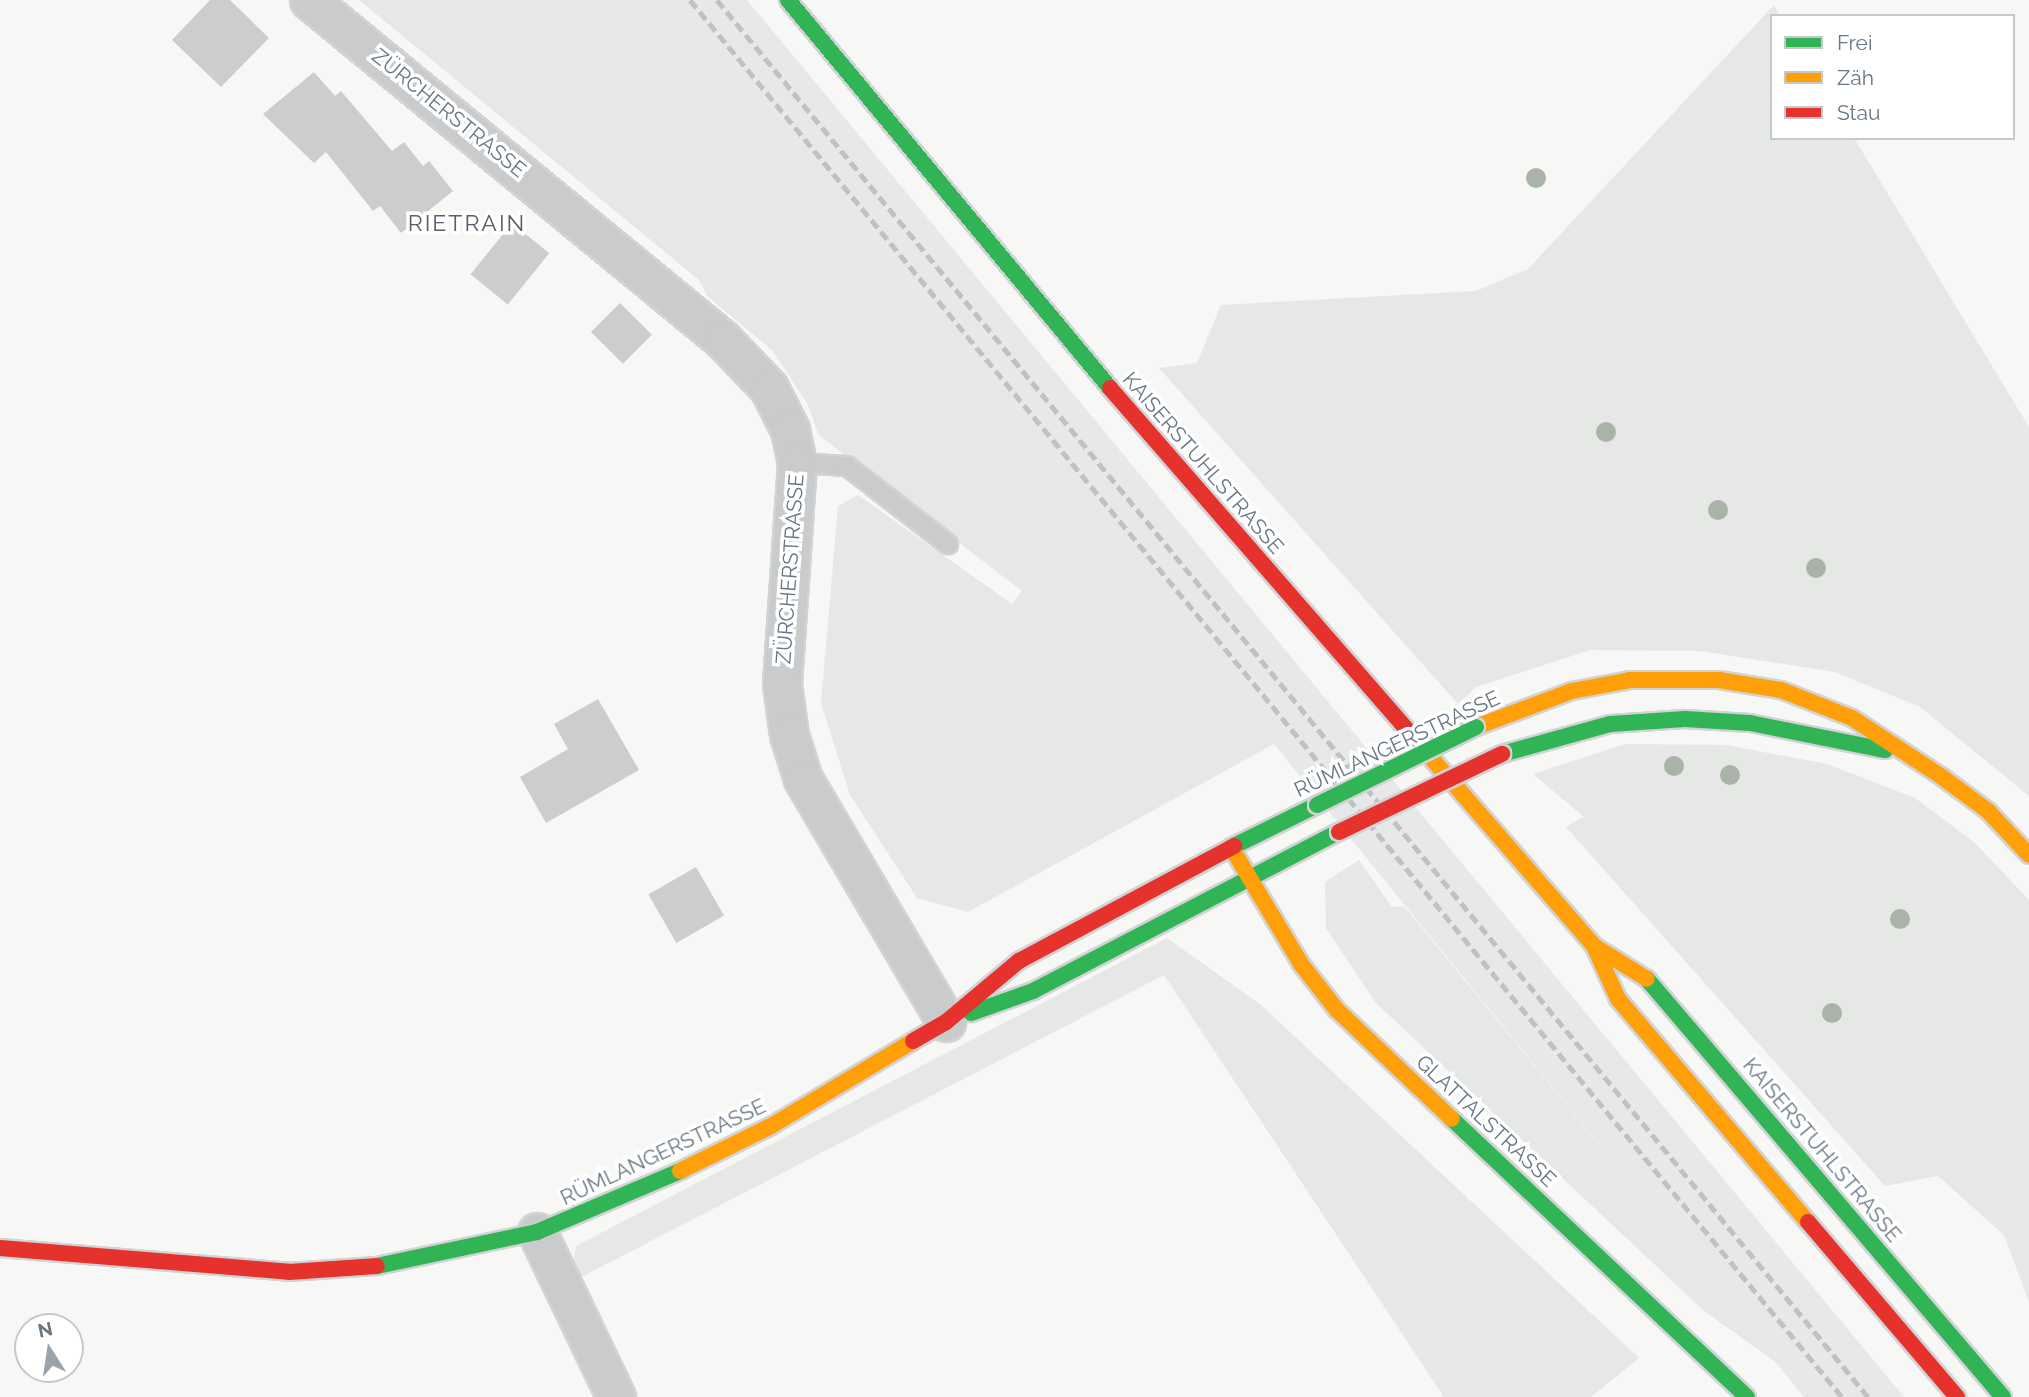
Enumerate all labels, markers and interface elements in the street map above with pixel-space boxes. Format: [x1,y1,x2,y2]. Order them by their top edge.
legend [1770,14,2015,140]
text: Frei [1837,30,1873,55]
street label: ZÜRCHERSTRASSE [367,43,531,183]
text: Zäh [1837,65,1874,90]
text: Stau [1837,100,1881,125]
district label: RIETRAIN [409,209,525,237]
street label: KAISERSTUHLSTRASSE [1117,367,1289,559]
street label: ZÜRCHERSTRASSE [771,473,809,665]
street label: RÜMLANGERSTRASSE [1290,685,1504,803]
street label: GLATTALSTRASSE [1411,1050,1561,1192]
street label: KAISERSTUHLSTRASSE [1738,1053,1906,1247]
street label: RÜMLANGERSTRASSE [556,1093,770,1211]
north arrow [14,1313,84,1383]
text: N [36,1317,54,1342]

